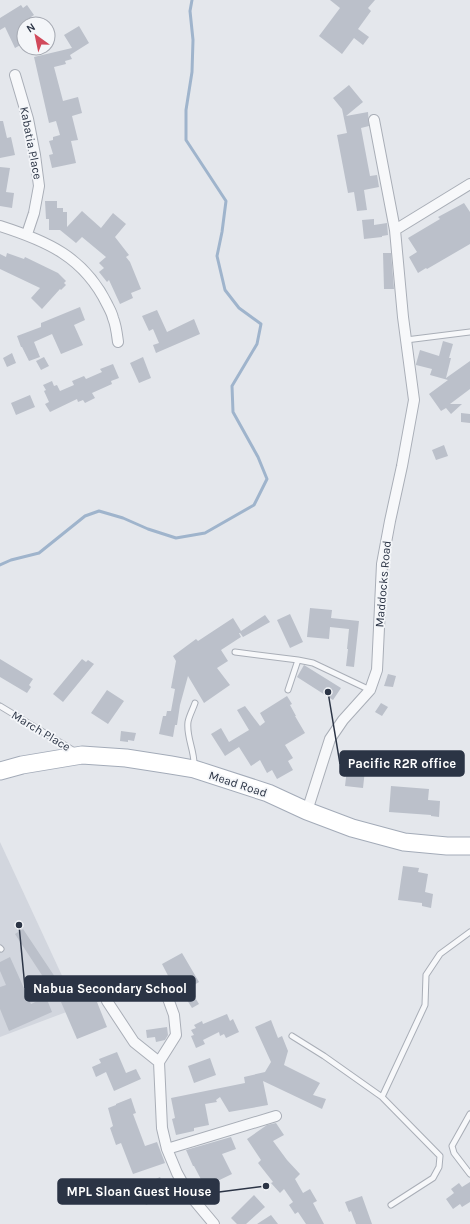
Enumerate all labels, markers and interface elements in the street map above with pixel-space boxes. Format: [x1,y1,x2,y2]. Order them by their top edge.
north arrow [16,16,56,56]
text: N [24,20,38,36]
street label: Kabatia Place [17,105,45,181]
street label: Maddocks Road [372,540,394,628]
street label: March Place [9,708,73,754]
callout: Pacific R2R office [340,751,464,776]
text: Pacific R2R office [348,756,456,771]
street label: Mead Road [207,768,269,800]
callout: Nabua Secondary School [25,976,195,1001]
text: Nabua Secondary School [33,981,187,996]
callout: MPL Sloan Guest House [58,1179,219,1204]
text: MPL Sloan Guest House [67,1184,211,1199]

